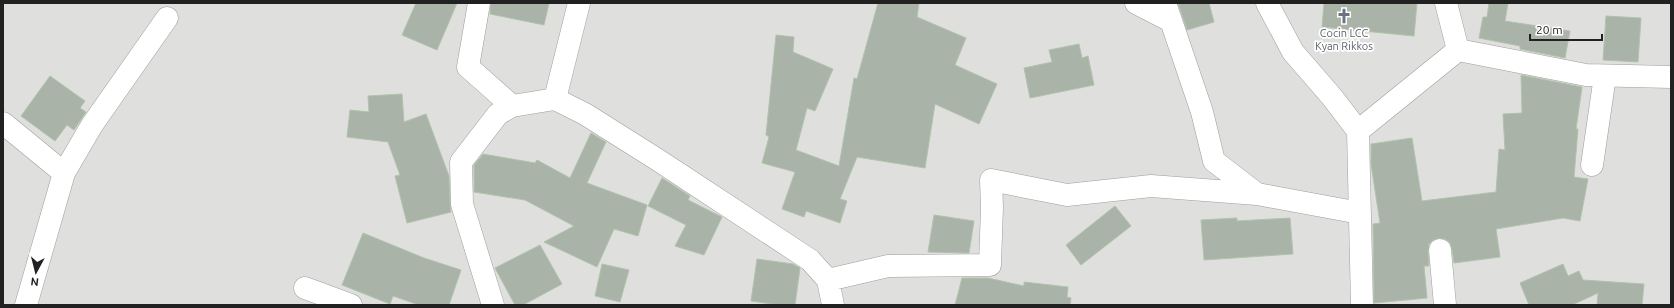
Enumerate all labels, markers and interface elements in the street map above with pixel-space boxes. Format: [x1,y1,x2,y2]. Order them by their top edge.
church icon: Cocin LCC Kyan Rikkos [1335,7,1353,25]
scale bar [1530,16,1602,42]
text: 20 m [1536,23,1563,36]
place label: Cocin LCC Kyan Rikkos [1315,27,1373,52]
north arrow [16,252,56,292]
text: N [30,275,40,288]

